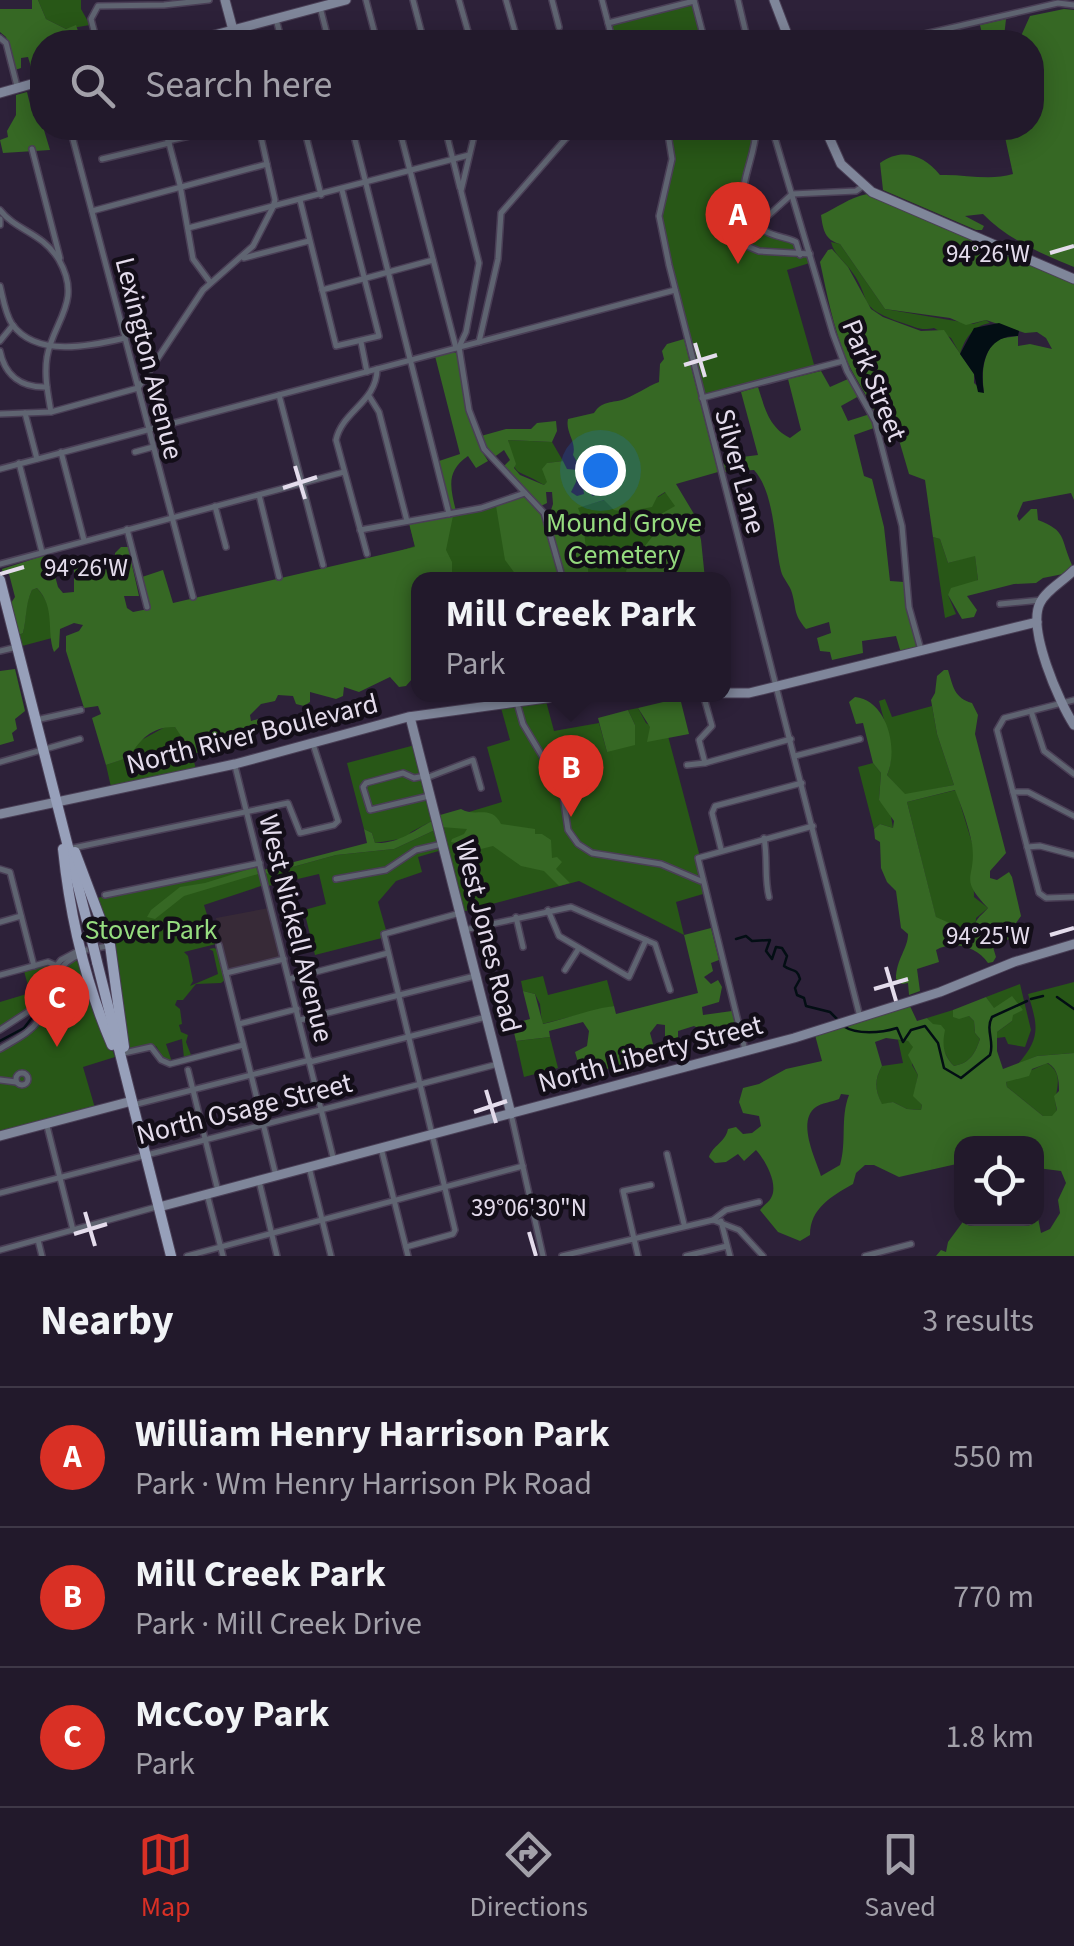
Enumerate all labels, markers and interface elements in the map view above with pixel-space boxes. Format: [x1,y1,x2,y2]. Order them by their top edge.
search box [30,30,1044,140]
icon: search [65,58,120,113]
text: Search here [145,58,332,112]
pin: A [706,182,770,264]
text: 94°26'W [946,236,1030,272]
street label: Lexington Avenue [105,253,194,464]
street label: Park Street [832,313,917,448]
street label: Silver Lane [704,404,776,538]
your location [575,445,626,496]
park label: Mound Grove Cemetery [546,503,702,575]
text: 94°26'W [44,550,128,586]
popup [411,572,731,702]
text: Mill Creek Park [446,587,696,641]
text: Park [446,641,505,687]
street label: North River Boulevard [122,683,382,785]
pin: B [538,734,604,817]
street label: West Nickell Avenue [248,810,344,1046]
street label: West Jones Road [445,836,531,1037]
park label: Stover Park [85,910,218,950]
text: 94°25'W [946,918,1030,954]
pin: C [24,964,90,1047]
street label: North Liberty Street [533,1005,768,1103]
street label: North Osage Street [132,1063,357,1155]
map controls [954,1136,1044,1226]
button: locate [954,1136,1044,1226]
text: 39°06'30"N [471,1190,587,1226]
text: Nearby [40,1291,174,1351]
text: 3 results [922,1298,1034,1344]
text: William Henry Harrison Park [135,1407,610,1461]
text: A [63,1434,82,1480]
text: 550 m [953,1434,1034,1480]
text: Park · Wm Henry Harrison Pk Road [135,1461,592,1507]
text: Mill Creek Park [135,1547,386,1601]
text: B [63,1574,82,1620]
text: 770 m [953,1574,1034,1620]
text: Park · Mill Creek Drive [135,1601,422,1647]
text: McCoy Park [135,1687,329,1741]
text: C [63,1714,82,1760]
text: 1.8 km [945,1714,1034,1760]
text: Park [135,1741,195,1787]
tab: Map [138,1827,193,1927]
tab: Directions [470,1827,588,1927]
tab: Saved [864,1827,936,1927]

